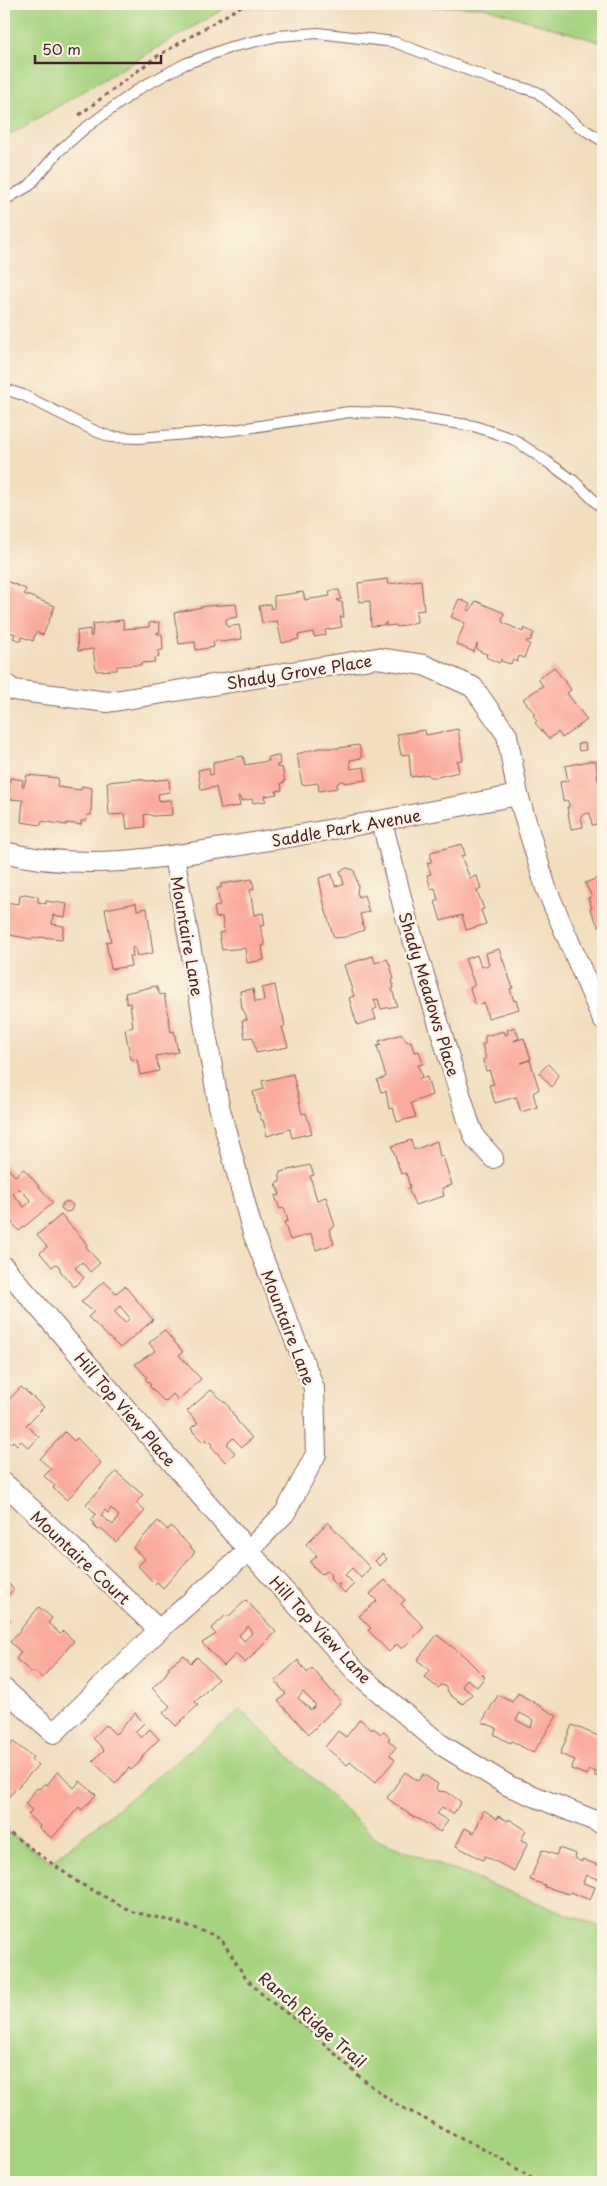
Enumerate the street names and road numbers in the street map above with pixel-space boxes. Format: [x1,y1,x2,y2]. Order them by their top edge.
street label: Shady Grove Place [225,648,373,694]
street label: Saddle Park Avenue [270,802,423,852]
street label: Mountaire Lane [166,874,210,998]
street label: Shady Meadows Place [394,909,467,1080]
street label: Mountaire Lane [256,1266,322,1388]
street label: Hill Top View Place [70,1347,183,1472]
street label: Mountaire Court [26,1504,137,1610]
street label: Hill Top View Lane [265,1570,377,1688]
street label: Ranch Ridge Trail [254,1965,372,2073]

